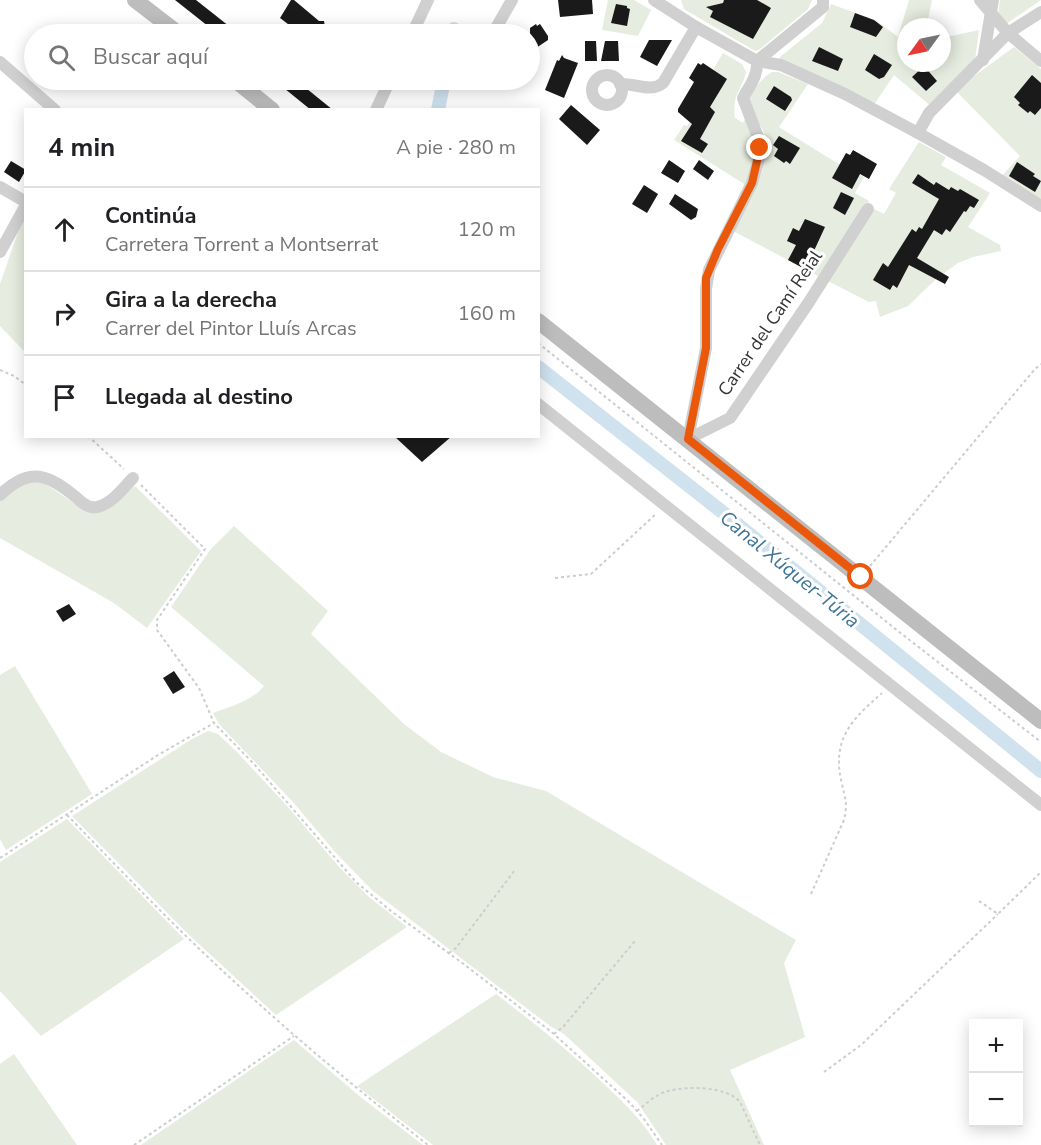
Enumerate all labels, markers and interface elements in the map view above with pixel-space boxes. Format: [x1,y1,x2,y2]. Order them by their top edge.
north arrow [897,18,951,72]
search box [24,24,540,90]
icon: search [45,41,78,74]
text: Buscar aquí [93,42,208,72]
text: 4 min [48,130,115,165]
text: A pie · 280 m [396,134,516,161]
route end [746,134,772,160]
text: Continúa [105,201,196,231]
icon: ahead [48,213,81,246]
text: 120 m [458,216,516,243]
text: Carretera Torrent a Montserrat [105,231,378,258]
street label: Carrer del Camí Reial [712,245,828,401]
text: Gira a la derecha [105,285,277,315]
icon: right [48,297,81,330]
text: 160 m [458,300,516,327]
text: Carrer del Pintor Lluís Arcas [105,315,357,342]
icon: arrive [48,381,81,414]
text: Llegada al destino [105,382,293,412]
water label: Canal Xúquer-Túria [714,504,865,634]
route start [847,563,873,589]
map controls [969,1019,1023,1127]
button: + [969,1019,1023,1073]
button: − [969,1073,1023,1127]

